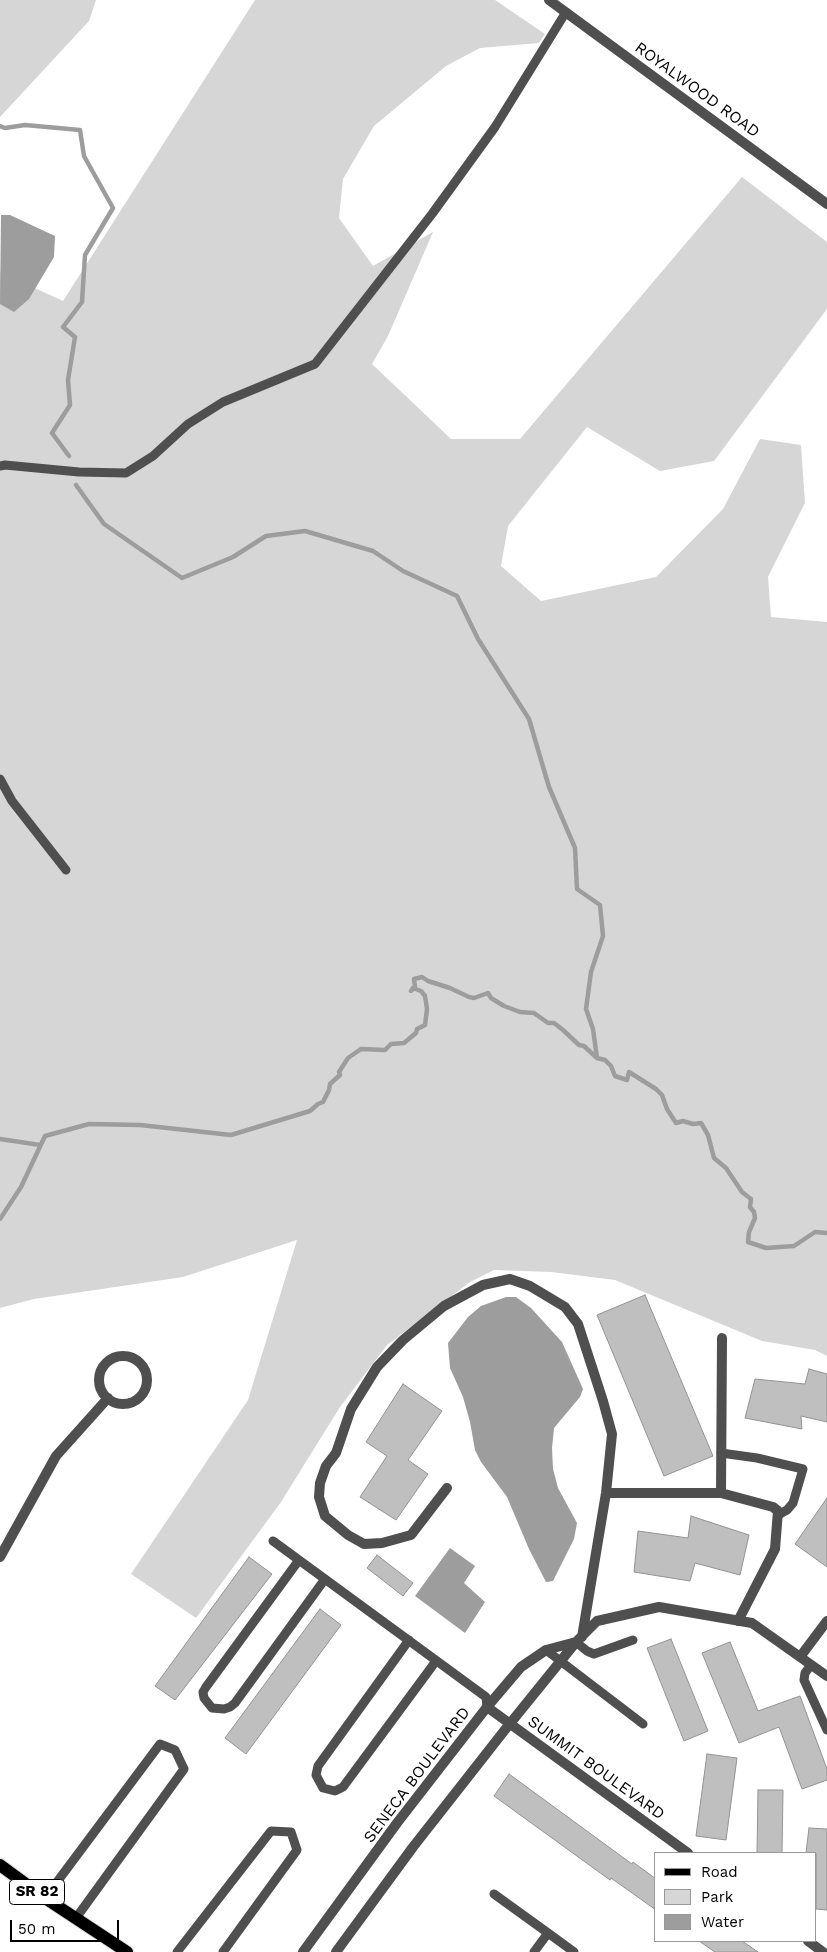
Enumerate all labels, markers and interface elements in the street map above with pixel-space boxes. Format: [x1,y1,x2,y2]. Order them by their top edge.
street label: ROYALWOOD ROAD [631,38,763,142]
street label: SENECA BOULEVARD [360,1703,474,1847]
street label: SUMMIT BOULEVARD [524,1712,668,1824]
legend [654,1852,817,1942]
text: Road [701,1863,738,1881]
road number: SR 82 [10,1880,64,1904]
text: Park [701,1888,733,1906]
scale bar [12,1910,121,1942]
text: Water [701,1913,744,1931]
text: 50 m [18,1920,55,1938]

